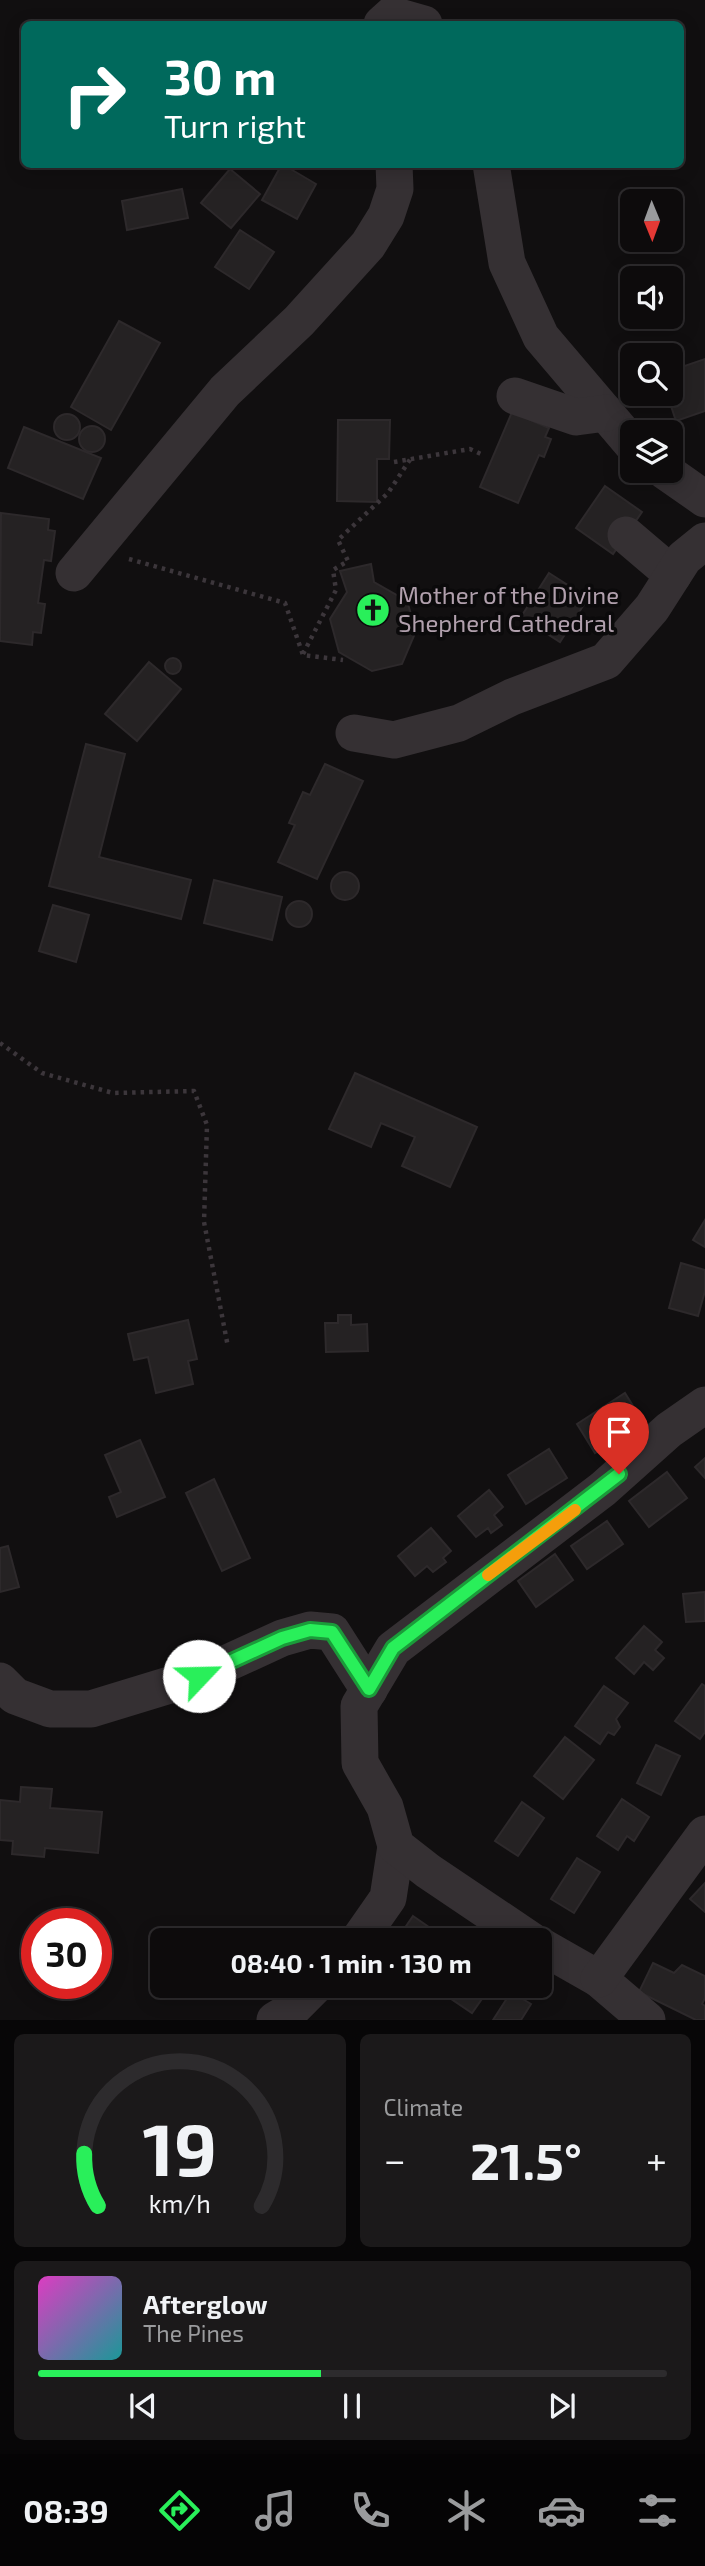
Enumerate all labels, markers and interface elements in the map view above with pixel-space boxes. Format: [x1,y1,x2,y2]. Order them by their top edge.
text: 30 m [164,46,276,105]
icon: right [49,49,140,140]
text: Turn right [164,106,306,144]
north arrow [620,189,682,252]
map controls [620,189,683,483]
button: sound [620,266,683,329]
button: search [620,343,683,406]
button: layers [620,420,683,483]
place label: Mother of the Divine Shepherd Cathedral [398,580,619,637]
church icon: Mother of the Divine Shepherd Cathedral [354,591,392,629]
pin [589,1402,649,1474]
icon: arrive [600,1413,638,1451]
position arrow [162,1639,236,1713]
speed limit sign: 30 [21,1908,112,1999]
text: 08:40 · 1 min · 130 m [230,1947,472,1978]
text: Climate [384,2093,463,2121]
text: 19 [143,2104,217,2192]
text: 21.5° [470,2128,582,2190]
text: − [384,2136,406,2182]
text: + [646,2136,667,2182]
text: km/h [149,2188,211,2218]
text: Afterglow [143,2288,268,2319]
text: The Pines [143,2319,244,2347]
icon: previous [124,2387,162,2425]
icon: pause [333,2387,371,2425]
icon: next [543,2387,581,2425]
icon: directions [155,2486,204,2535]
icon: music [251,2486,300,2535]
icon: phone [346,2486,395,2535]
icon: climate [442,2486,491,2535]
icon: car [537,2486,586,2535]
icon: filters [633,2486,682,2535]
text: 08:39 [23,2491,109,2529]

